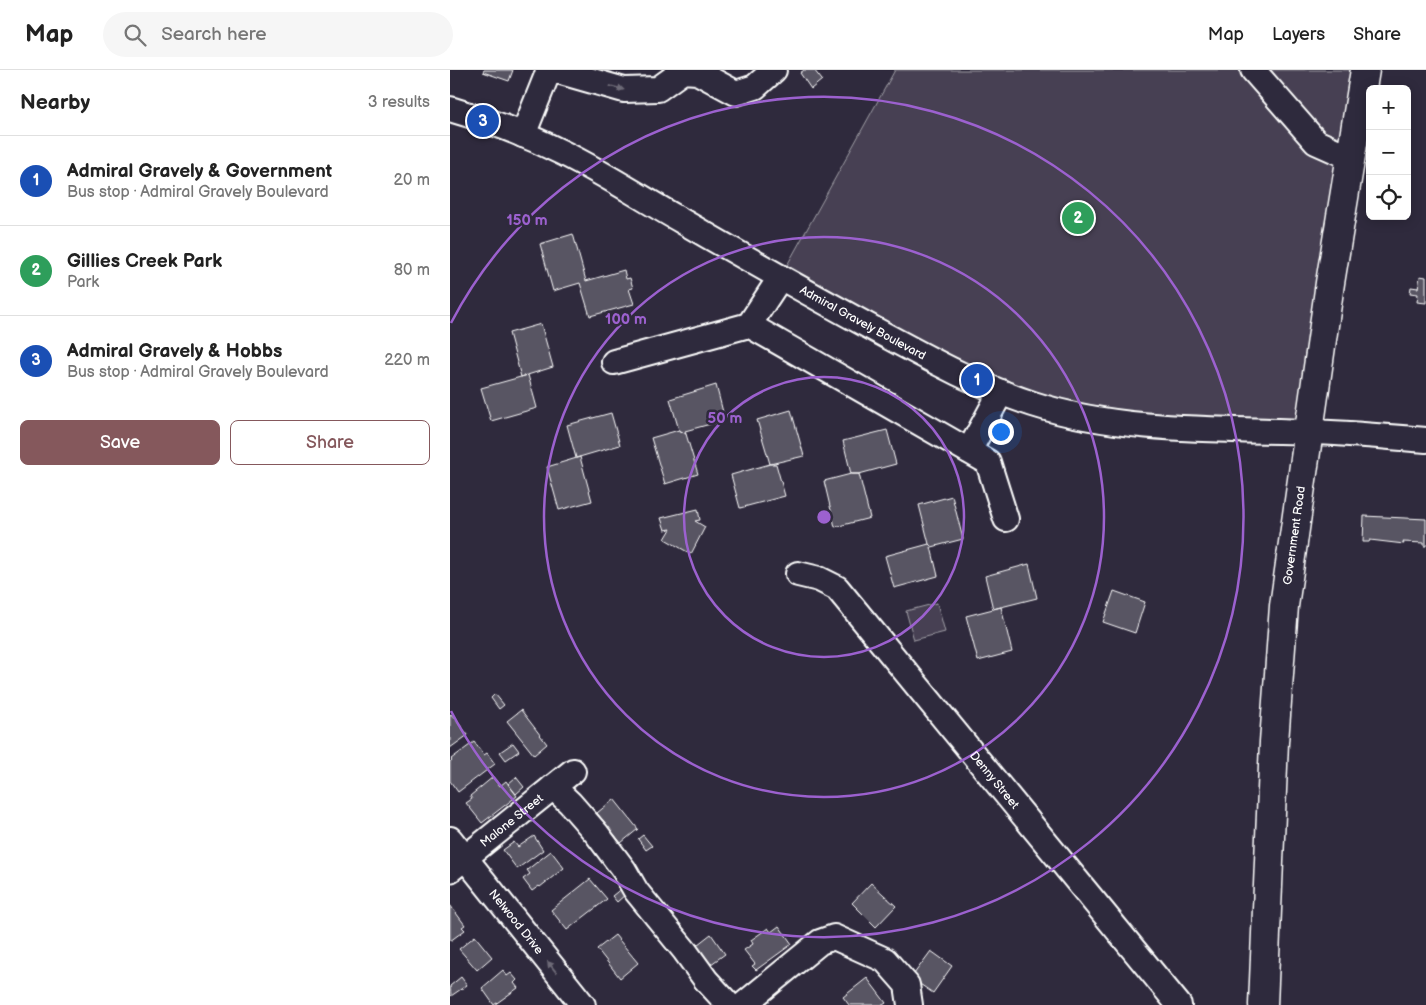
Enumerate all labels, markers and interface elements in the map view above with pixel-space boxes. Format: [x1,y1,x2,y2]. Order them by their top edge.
search box [103,12,453,57]
text: Map [25,20,73,49]
icon: search [121,21,149,49]
text: Search here [161,23,267,46]
text: Map [1208,24,1244,45]
text: Layers [1272,24,1325,45]
text: Share [1353,24,1401,45]
one-way arrow [610,84,625,92]
map controls [1366,85,1411,220]
button: + [1366,85,1411,130]
text: Nearby [20,90,90,115]
text: 3 results [368,93,430,112]
pin: 3 [467,102,499,140]
button: − [1366,130,1411,175]
text: Admiral Gravely & Government [67,160,332,183]
text: 1 [33,171,39,190]
text: 20 m [394,171,430,190]
button: locate [1366,175,1411,220]
text: Bus stop · Admiral Gravely Boulevard [67,183,329,202]
pin: 2 [1062,199,1094,237]
text: 150 m [506,211,548,230]
text: Gillies Creek Park [67,250,222,273]
text: 2 [31,261,41,280]
text: 80 m [394,261,430,280]
text: Park [67,273,99,292]
street label: Admiral Gravely Boulevard [797,283,928,364]
text: 100 m [605,310,647,329]
text: Admiral Gravely & Hobbs [67,340,282,363]
text: 3 [31,351,41,370]
text: 220 m [384,351,430,370]
pin: 1 [961,361,993,399]
text: Bus stop · Admiral Gravely Boulevard [67,363,329,382]
text: 50 m [708,409,743,428]
your location [988,419,1014,445]
button: Save [20,420,220,465]
button: Share [230,420,430,465]
street label: Government Road [1280,485,1309,586]
centre of rings [815,508,833,526]
street label: Denny Street [966,749,1022,812]
street label: Malone Street [477,791,547,851]
street label: Nelwood Drive [485,887,546,957]
one-way arrow [547,961,558,974]

